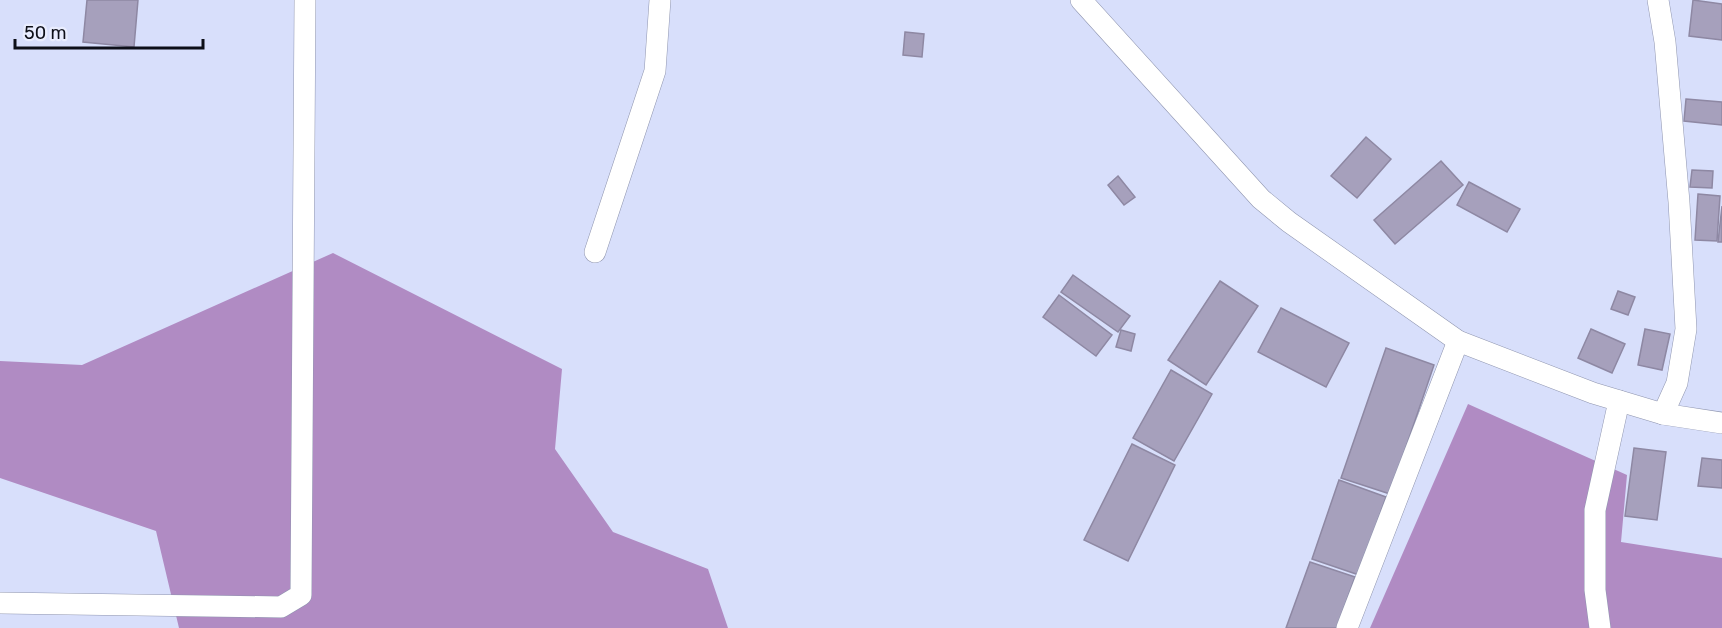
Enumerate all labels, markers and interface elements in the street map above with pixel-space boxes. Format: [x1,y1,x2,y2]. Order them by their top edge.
scale bar [15,12,202,50]
text: 50 m [24,22,67,44]

